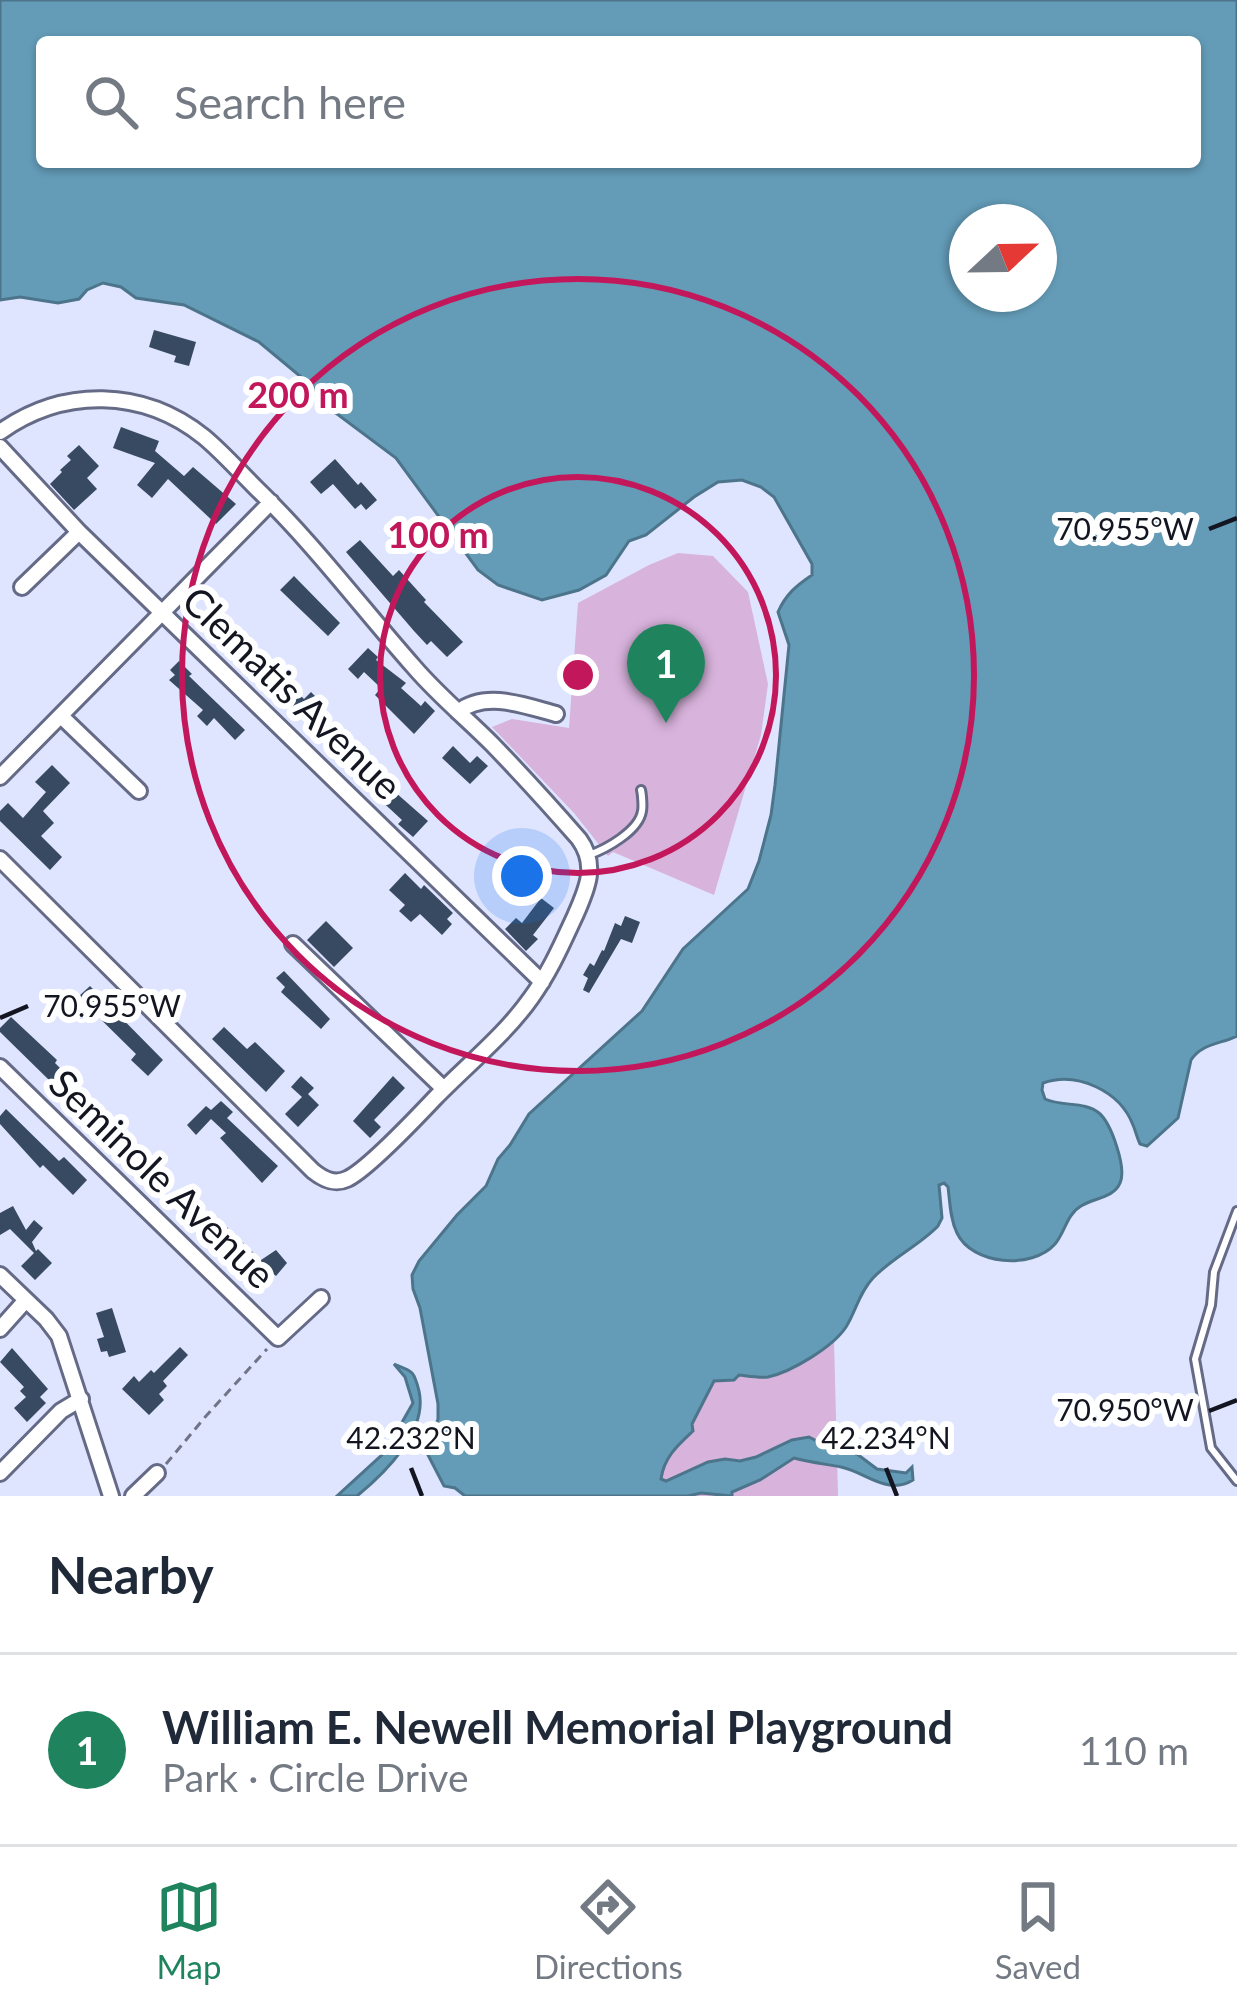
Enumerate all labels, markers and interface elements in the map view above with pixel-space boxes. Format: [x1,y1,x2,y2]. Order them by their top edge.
search box [36,36,1201,168]
icon: search [78,69,144,135]
text: Search here [174,75,406,129]
north arrow [949,204,1057,312]
text: 200 m [247,372,349,416]
text: 70.955°W [1056,510,1194,546]
text: 100 m [387,512,489,556]
street label: Clematis Avenue [174,576,411,808]
pin: 1 [627,624,705,723]
centre of rings [557,654,599,696]
your location [492,846,552,906]
text: 70.955°W [43,987,181,1023]
street label: Seminole Avenue [41,1059,285,1297]
text: 70.950°W [1056,1391,1194,1427]
text: 42.232°N [346,1419,476,1455]
text: 42.234°N [821,1419,951,1455]
text: Nearby [48,1544,214,1605]
text: William E. Newell Memorial Playground [162,1700,953,1754]
text: 1 [76,1727,98,1773]
text: 110 m [1079,1727,1189,1773]
text: Park · Circle Drive [162,1754,468,1800]
tab: Map [156,1874,222,1986]
tab: Directions [534,1874,683,1986]
tab: Saved [995,1874,1081,1986]

